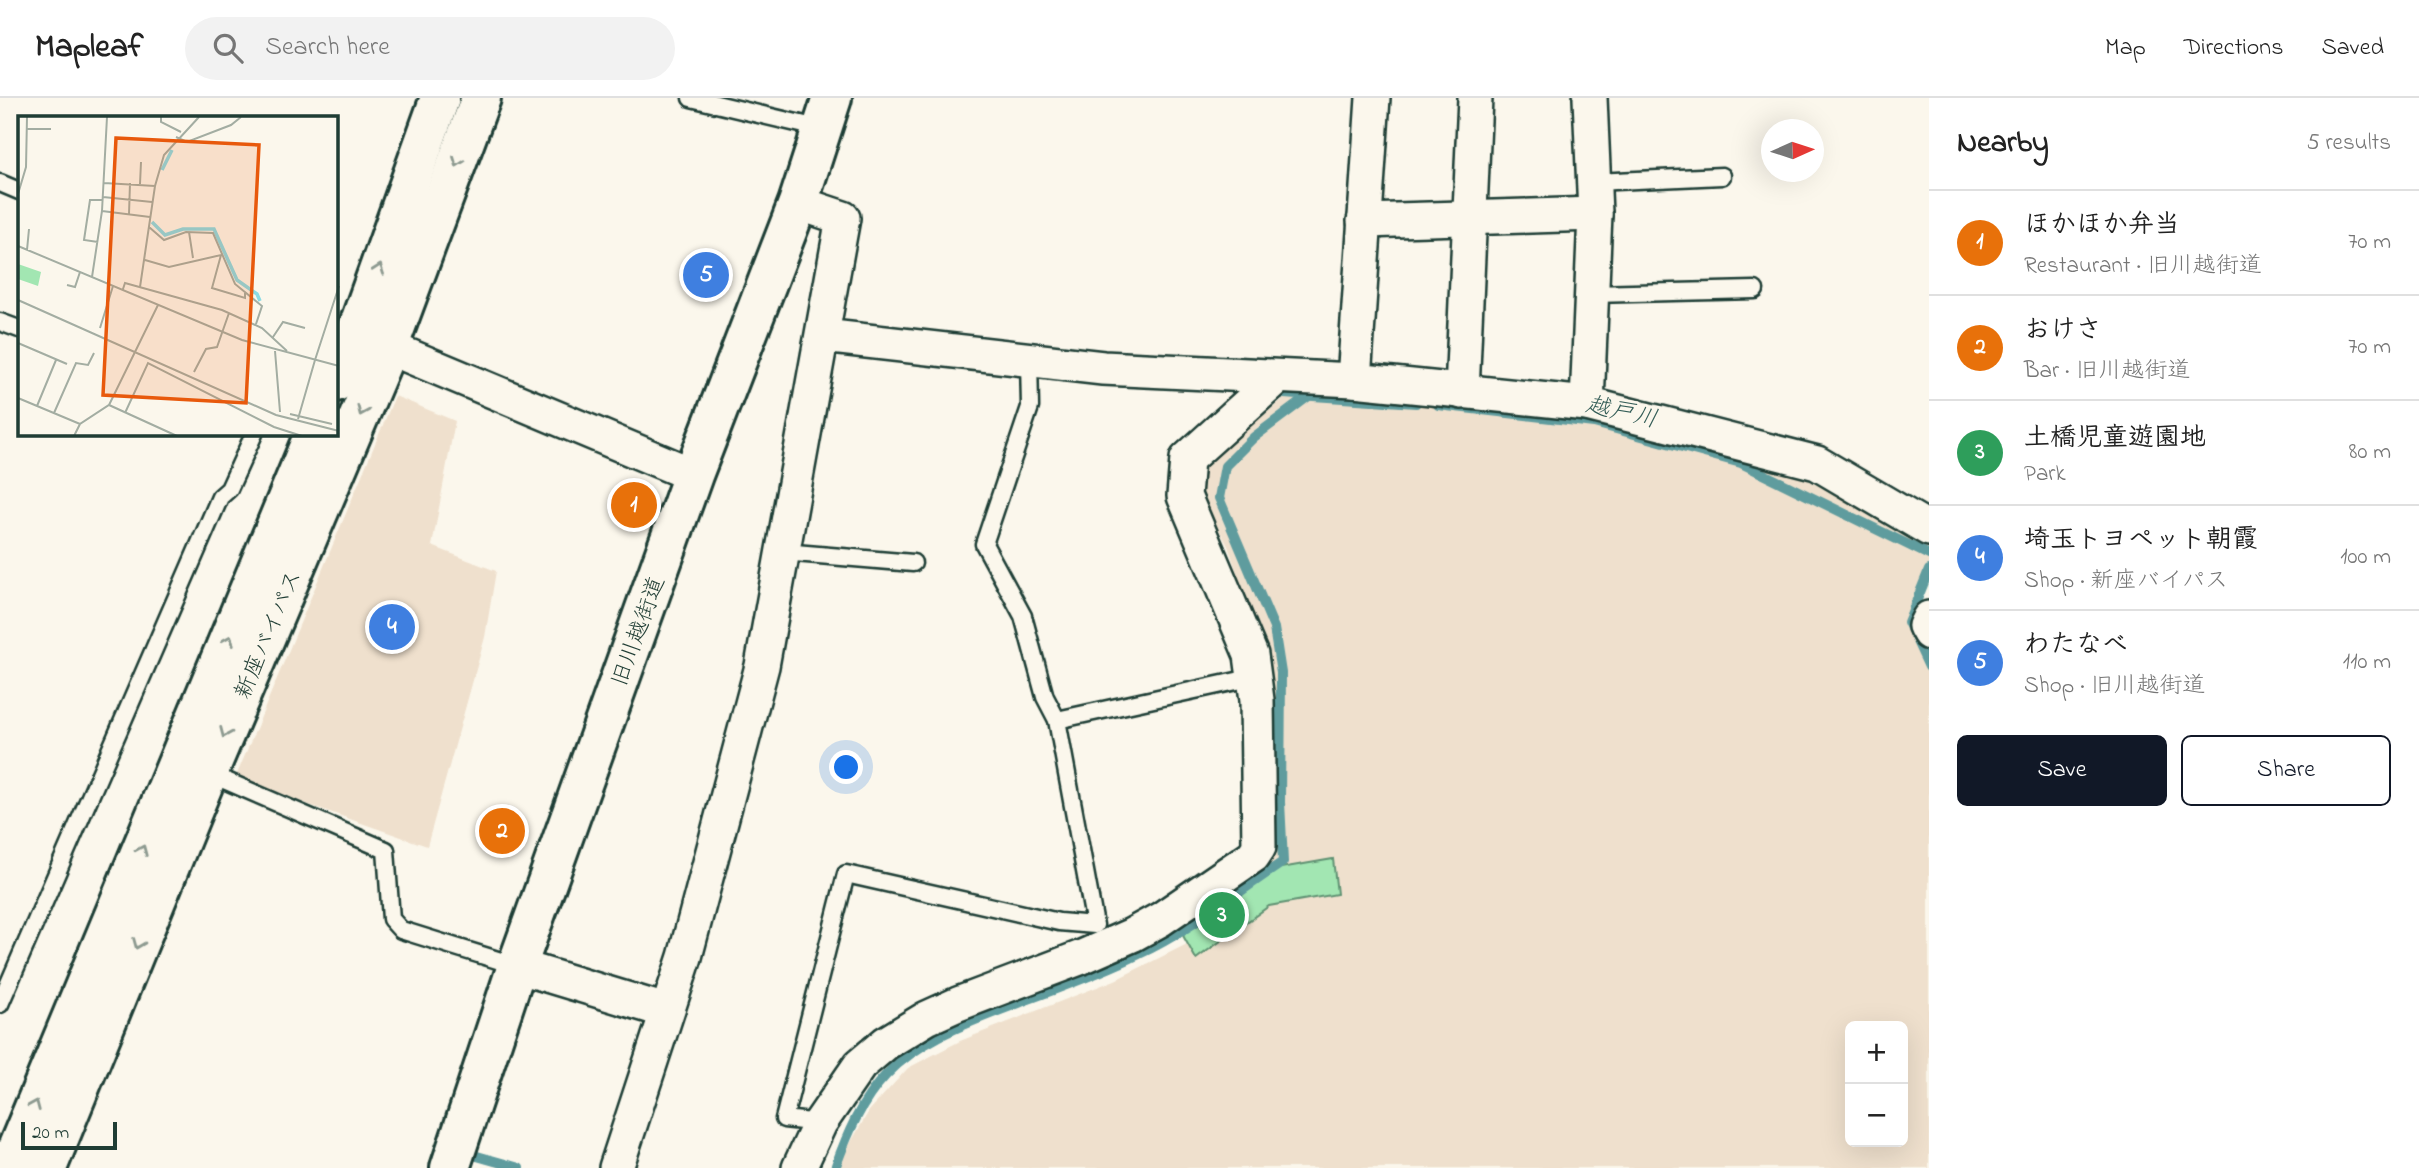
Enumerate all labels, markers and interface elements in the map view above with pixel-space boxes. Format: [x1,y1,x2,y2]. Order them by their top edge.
search box [185,17,675,80]
text: Mapleaf [35,24,143,72]
icon: search [209,29,247,67]
text: Search here [265,29,390,67]
text: Map [2105,31,2146,66]
text: Directions [2184,31,2283,66]
text: Saved [2321,31,2384,66]
inset map [18,116,338,436]
north arrow [1761,119,1824,182]
text: Nearby [1957,122,2049,166]
text: 5 results [2307,127,2391,160]
one-way arrow [452,155,466,167]
text: ほかほか弁当 [2024,207,2180,245]
text: 1 [1976,226,1984,259]
text: 70 m [2348,226,2391,259]
pin: 5 [683,249,729,301]
text: Restaurant · 旧川越街道 [2024,250,2262,283]
one-way arrow [371,263,385,276]
text: おけさ [2024,312,2102,350]
text: 2 [1974,331,1986,364]
text: 70 m [2348,331,2391,364]
text: Bar · 旧川越街道 [2024,355,2190,388]
water label: 越戸川 [1581,388,1660,439]
one-way arrow [356,404,370,417]
text: 土橋児童遊園地 [2024,420,2206,458]
text: 3 [1975,436,1985,469]
text: 80 m [2349,436,2391,469]
text: Park [2024,458,2066,491]
pin: 1 [611,479,657,531]
text: 埼玉トヨペット朝霞 [2024,522,2258,560]
text: 4 [1975,541,1985,574]
text: 100 m [2340,541,2391,574]
street label: 新座バイパス [227,565,311,705]
text: Shop · 新座バイパス [2024,565,2228,598]
street label: 旧川越街道 [604,572,675,692]
pin: 4 [369,601,415,653]
text: わたなべ [2024,627,2128,665]
one-way arrow [221,634,235,647]
text: 5 [1973,646,1987,679]
text: 110 m [2343,646,2391,679]
text: Shop · 旧川越街道 [2024,670,2206,703]
one-way arrow [219,727,233,739]
button: Save [1957,735,2167,806]
button: Share [2181,735,2391,806]
your location [829,750,863,784]
pin: 2 [479,805,525,857]
one-way arrow [133,844,147,856]
pin: 3 [1199,889,1245,941]
one-way arrow [133,937,147,949]
map controls [1845,1021,1908,1147]
button: + [1845,1021,1908,1084]
button: − [1845,1084,1908,1147]
one-way arrow [27,1100,41,1112]
scale bar [21,1119,117,1151]
text: 20 m [32,1120,69,1147]

